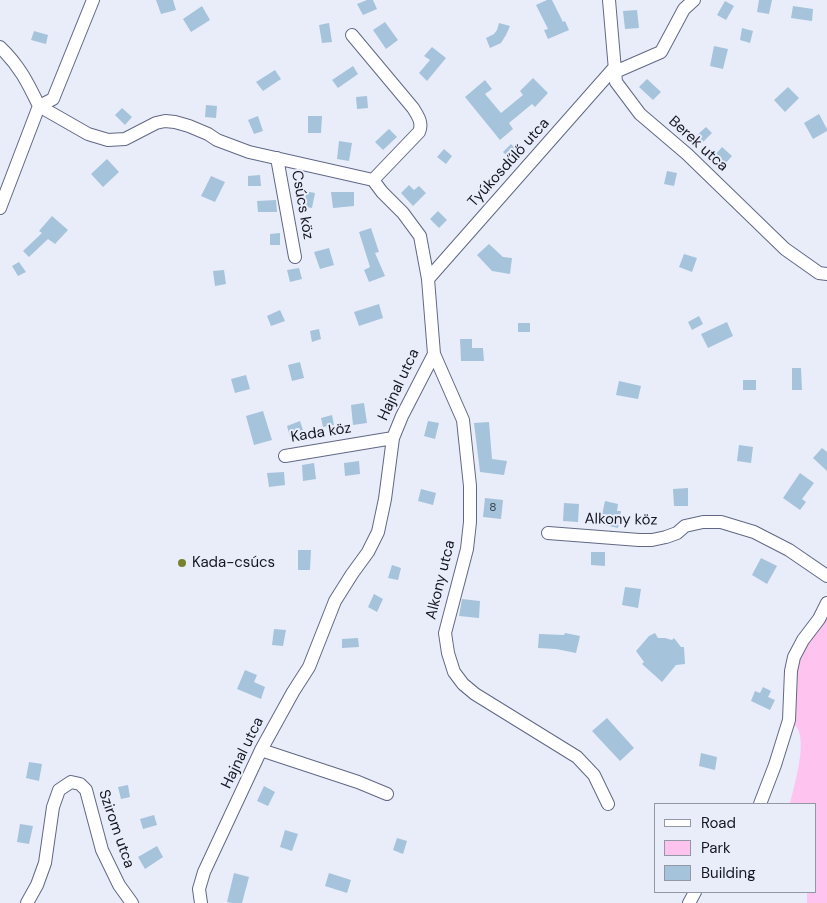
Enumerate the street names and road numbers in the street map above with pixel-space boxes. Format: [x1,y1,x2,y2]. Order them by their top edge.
street label: Berek utca [665,113,731,175]
street label: Tyúkosdűlő utca [464,115,554,211]
street label: Csúcs köz [287,169,317,241]
street label: Hajnal utca [375,346,423,424]
street label: Kada köz [290,419,352,447]
street label: Alkony köz [584,510,658,530]
street label: Alkony utca [422,539,460,621]
street label: Hajnal utca [218,714,268,792]
street label: Szirom utca [94,787,138,871]

